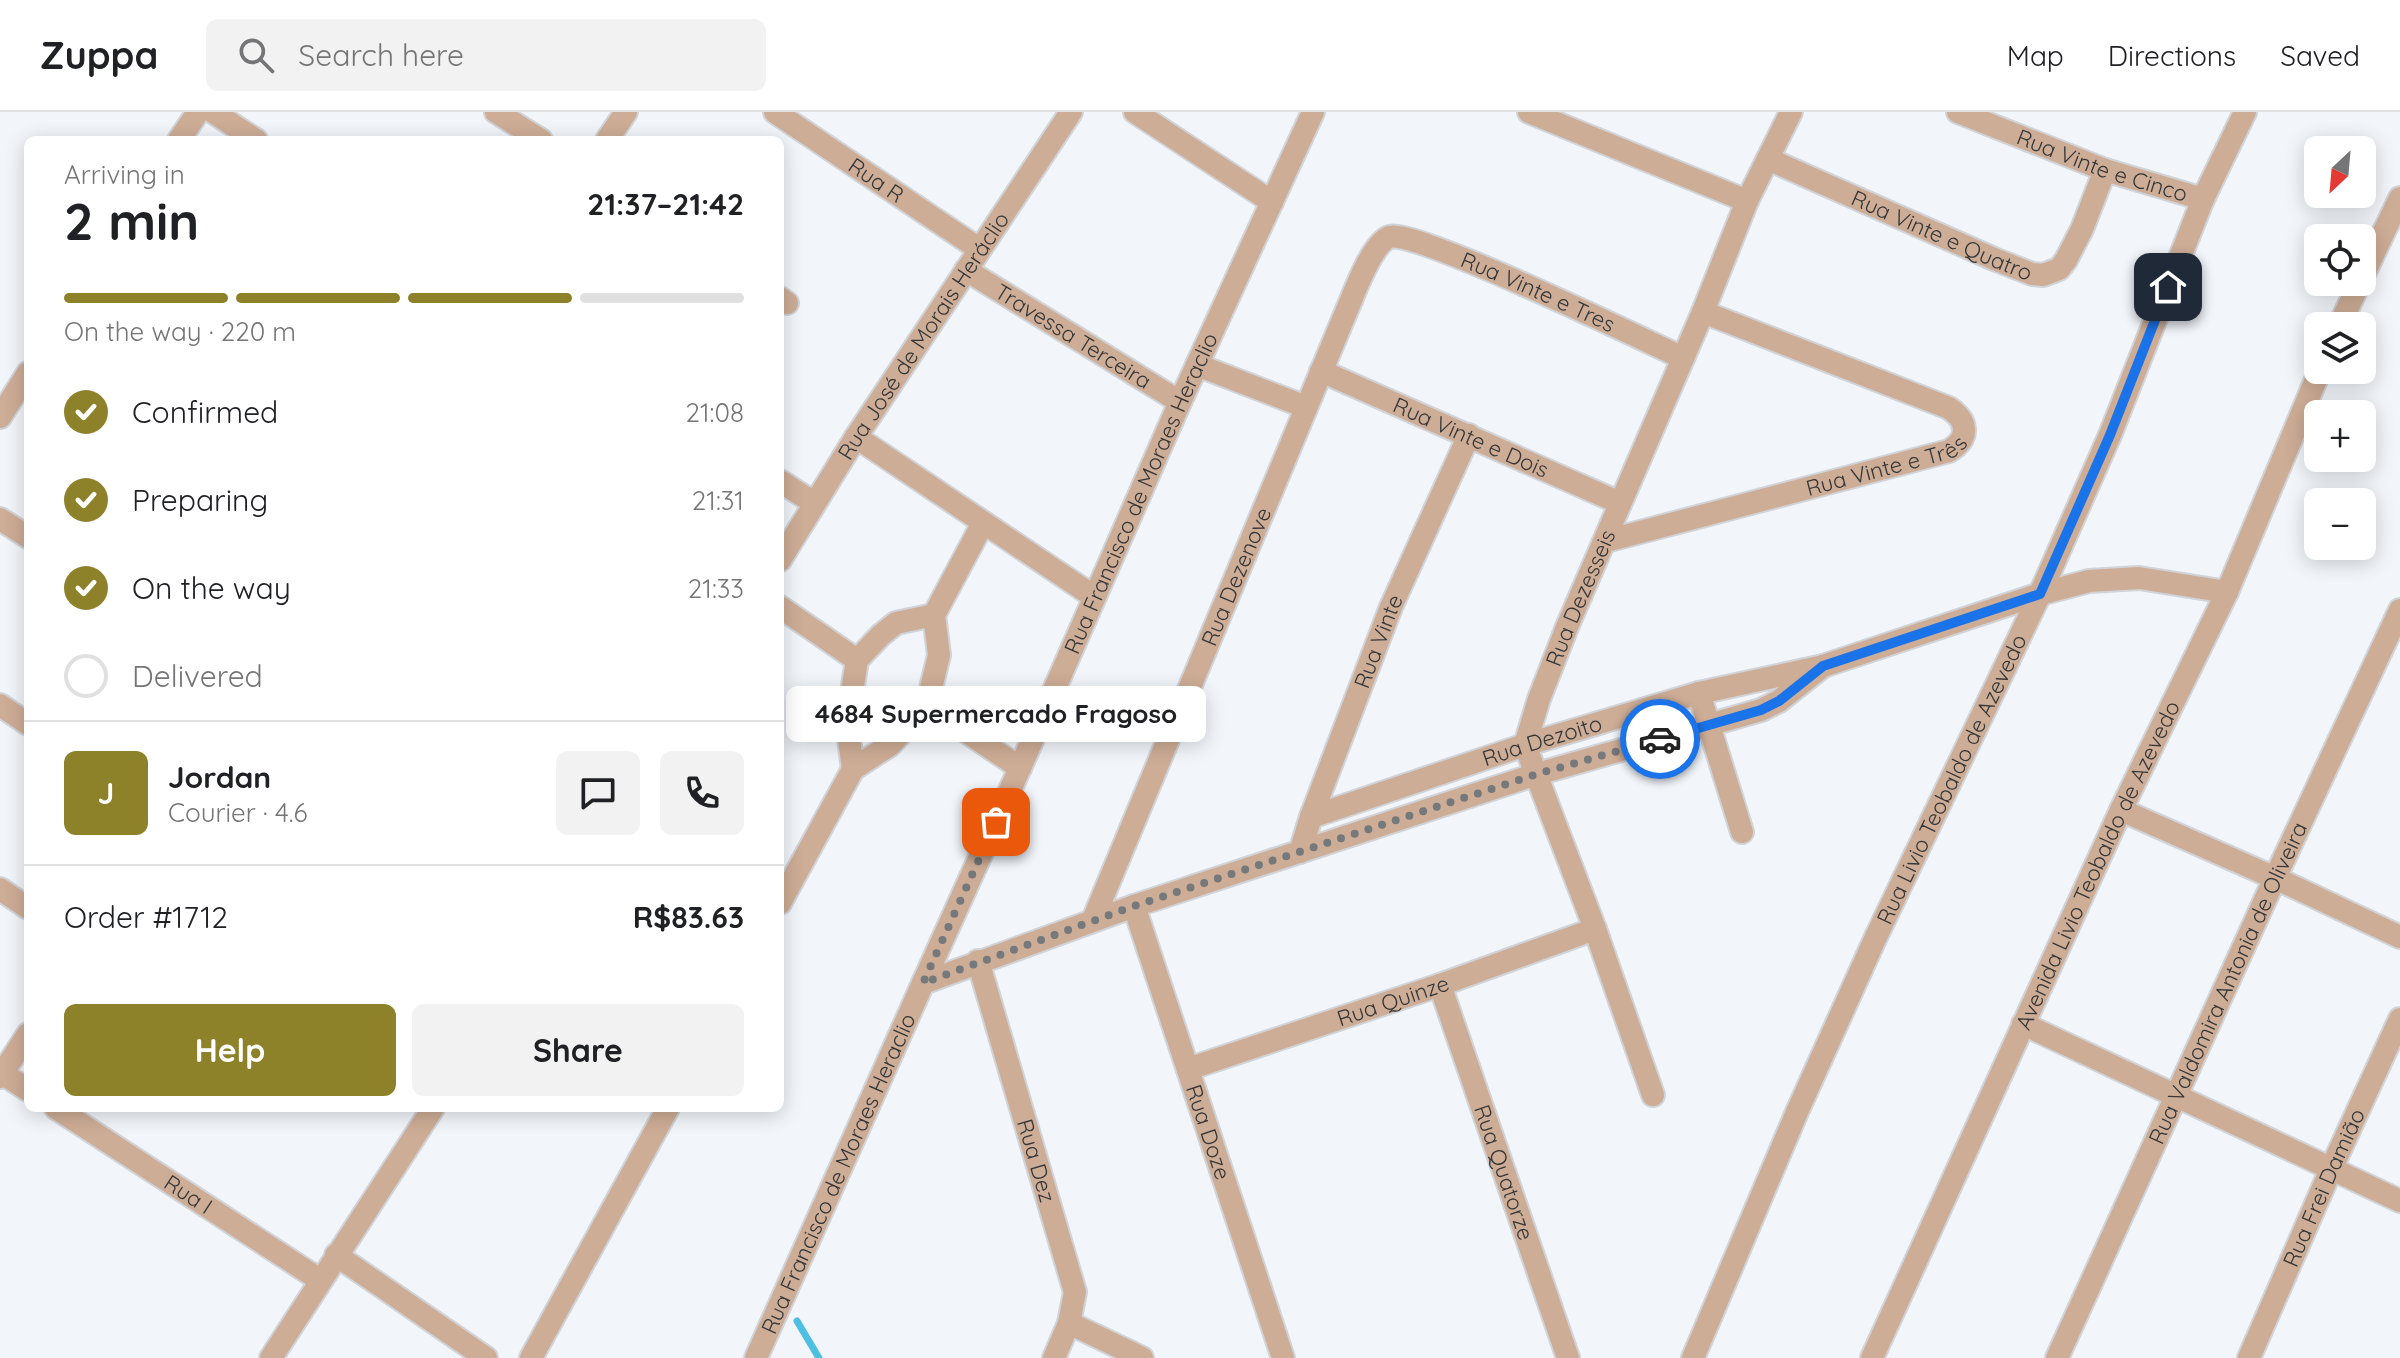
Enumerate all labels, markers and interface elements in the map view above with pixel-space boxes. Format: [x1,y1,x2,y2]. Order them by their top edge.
search box [206,19,766,91]
text: Zuppa [40,31,158,79]
icon: search [234,33,278,77]
text: Search here [298,36,464,74]
text: Map [2007,38,2064,73]
text: Directions [2108,38,2236,73]
text: Saved [2280,38,2360,73]
street label: Rua Vinte e Cinco [2013,123,2191,208]
north arrow [2304,136,2376,208]
map controls [2304,136,2376,560]
street label: Rua R [843,151,909,209]
text: Arriving in [64,158,185,191]
street label: Rua Vinte e Quatro [1847,184,2036,287]
text: 21:37–21:42 [587,185,744,223]
text: 2 min [64,188,199,253]
street label: Rua José de Morais Heráclio [831,207,1015,465]
button: locate [2304,224,2376,296]
street label: Rua Vinte e Tres [1457,245,1620,338]
pin [2134,253,2202,321]
icon: home [2146,265,2190,309]
street label: Travessa Terceira [990,277,1157,395]
button: layers [2304,312,2376,384]
text: On the way · 220 m [64,315,296,348]
street label: Rua Francisco de Moraes Heraclio [1058,328,1224,658]
icon: check [64,390,108,434]
street label: Rua Vinte e Dois [1389,391,1553,484]
text: Confirmed [132,393,278,431]
text: 21:08 [686,396,744,429]
button: + [2304,400,2376,472]
street label: Rua Vinte e Três [1803,430,1973,502]
icon: check [64,478,108,522]
text: Preparing [132,481,268,519]
text: 21:31 [692,484,744,517]
button: − [2304,488,2376,560]
street label: Rua Dezenove [1195,503,1277,650]
street label: Rua Dezesseis [1539,525,1621,670]
icon: check [64,566,108,610]
text: On the way [132,569,291,607]
text: 21:33 [688,572,744,605]
street label: Rua Vinte [1347,590,1409,692]
street label: Rua Livio Teobaldo de Azevedo [1870,630,2033,929]
text: Delivered [132,657,263,695]
callout: 4684 Supermercado Fragoso [786,686,1206,742]
street label: Avenida Livio Teobaldo de Azevedo [2009,696,2186,1034]
text: 4684 Supermercado Fragoso [815,697,1177,730]
courier [1620,699,1700,779]
street label: Rua Dezoito [1478,709,1605,772]
icon: car [1638,717,1682,761]
button: chat [556,751,640,835]
button: phone [660,751,744,835]
text: Jordan [168,758,271,796]
text: J [98,774,114,812]
pin [962,788,1030,856]
text: Courier · 4.6 [168,796,307,829]
icon: bag [974,800,1018,844]
street label: Rua Valdomira Antonia de Oliveira [2142,817,2313,1148]
text: Order #1712 [64,898,228,936]
text: R$83.63 [633,898,744,936]
street label: Rua Quinze [1333,969,1453,1032]
button: Help [64,1004,396,1096]
button: Share [412,1004,744,1096]
street label: Rua Francisco de Moraes Heraclio [755,1009,922,1338]
street label: Rua Doze [1180,1081,1237,1183]
street label: Rua Quatorze [1468,1101,1540,1244]
street label: Rua Frei Damião [2276,1104,2371,1271]
street label: Rua Dez [1011,1116,1062,1206]
street label: Rua I [159,1168,218,1220]

